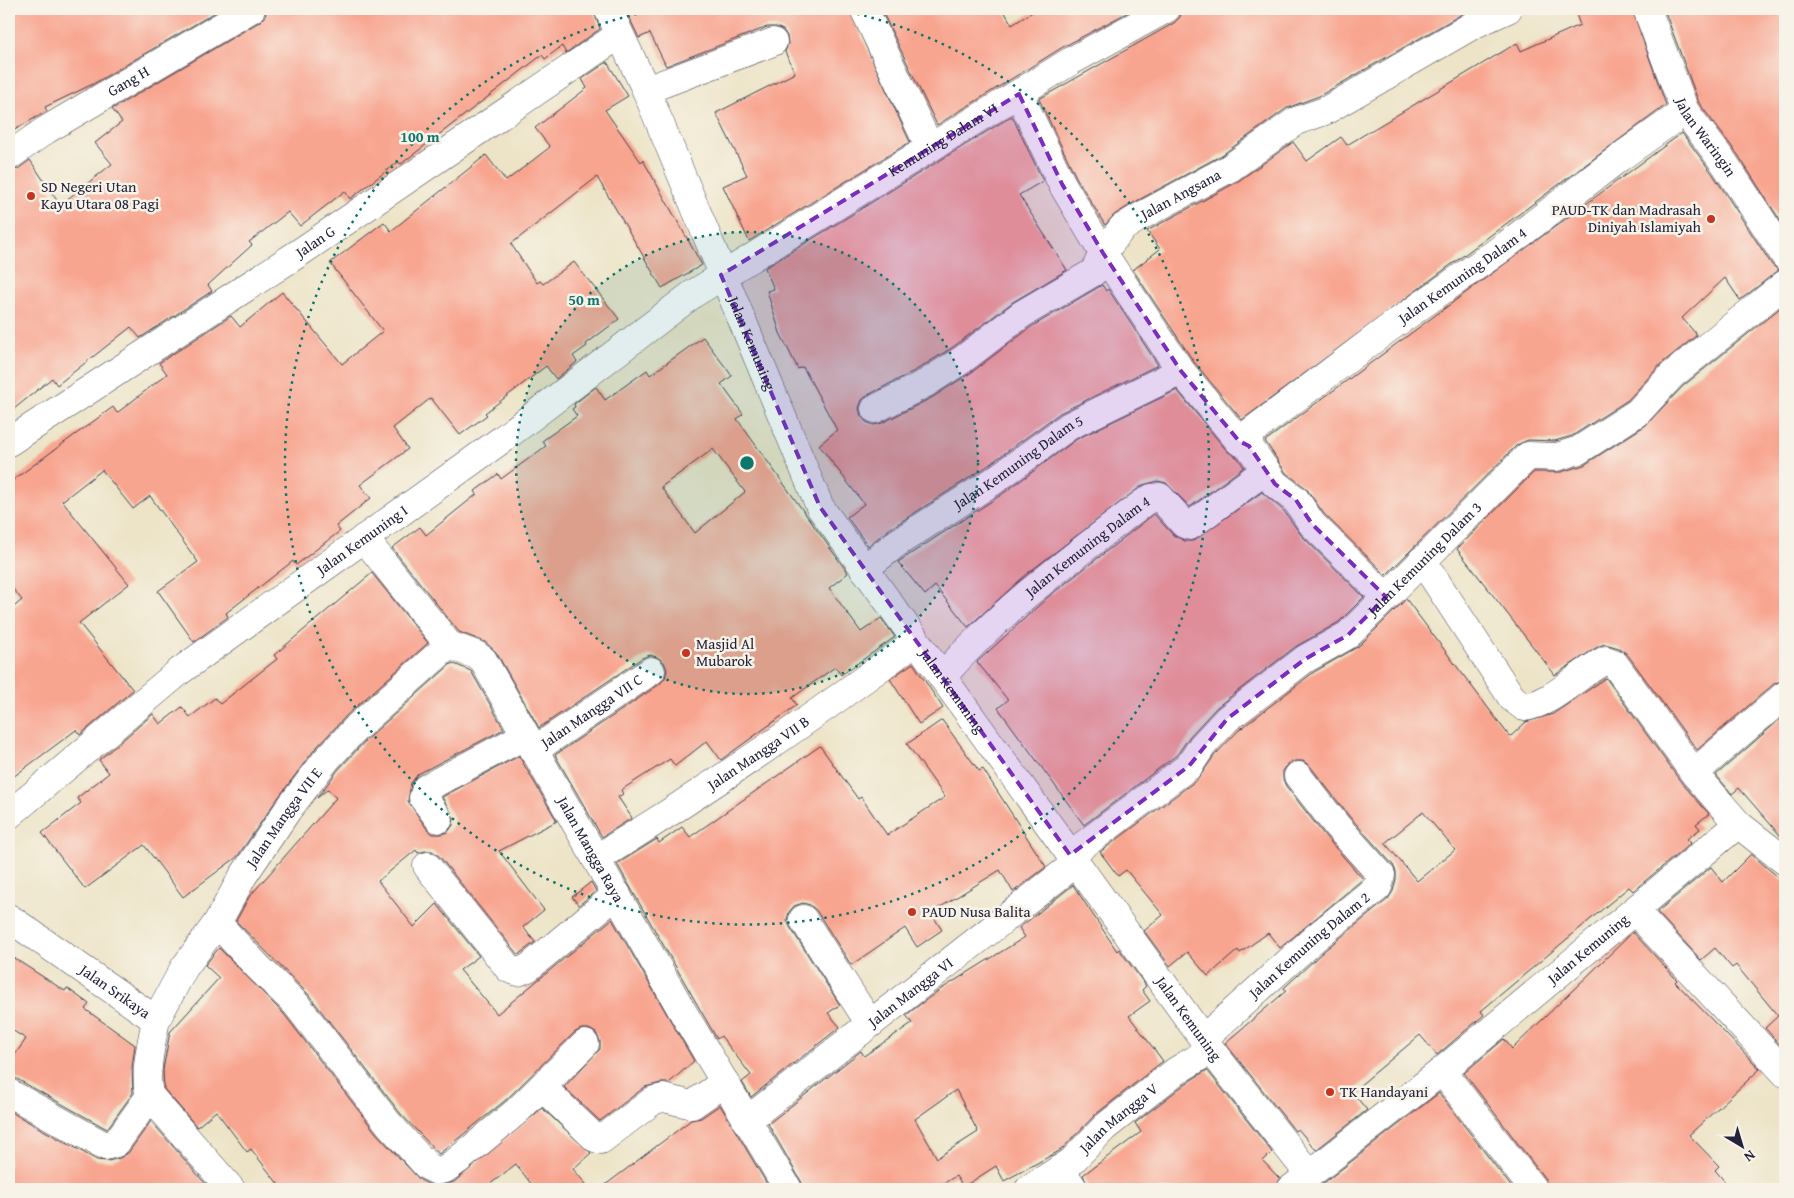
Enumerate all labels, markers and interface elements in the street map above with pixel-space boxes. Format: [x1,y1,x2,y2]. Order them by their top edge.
street label: Gang H [103,60,153,101]
street label: Jalan Waringin [1670,93,1742,181]
street label: Kemuning Dalam VI [884,97,1002,181]
text: 100 m [400,126,440,147]
street label: Jalan Angsana [1135,164,1224,225]
place label: SD Negeri Utan Kayu Utara 08 Pagi [41,176,159,214]
marker: SD Negeri Utan Kayu Utara 08 Pagi [25,190,37,202]
place label: PAUD-TK dan Madrasah Diniyah Islamiyah [1552,199,1702,237]
marker: PAUD-TK dan Madrasah Diniyah Islamiyah [1705,213,1717,225]
street label: Jalan G [289,220,339,264]
street label: Jalan Kemuning Dalam 4 [1392,222,1531,330]
text: 50 m [568,289,600,310]
street label: Jalan Kemuning [723,291,781,394]
street label: Jalan Kemuning Dalam 5 [948,410,1087,515]
centre of rings [738,454,756,472]
street label: Jalan Kemuning Dalam 4 [1019,490,1154,603]
street label: Jalan Kemuning Dalam 3 [1361,497,1486,621]
street label: Jalan Kemuning I [310,500,412,581]
place label: Masjid Al Mubarok [696,633,754,671]
street label: Jalan Kemuning [914,642,991,738]
marker: Masjid Al Mubarok [680,647,692,659]
street label: Jalan Mangga VII C [535,669,646,754]
street label: Jalan Mangga VII B [702,710,813,796]
street label: Jalan Mangga VII E [240,763,327,873]
street label: Jalan Mangga Raya [552,791,629,906]
street label: Jalan Kemuning Dalam 2 [1243,887,1374,1004]
place label: PAUD Nusa Balita [922,901,1031,922]
marker: PAUD Nusa Balita [906,906,918,918]
street label: Jalan Kemuning [1541,908,1633,990]
street label: Jalan Mangga VI [862,952,957,1033]
street label: Jalan Srikaya [74,958,155,1023]
street label: Jalan Kemuning [1150,970,1227,1066]
street label: Jalan Mangga V [1073,1078,1163,1159]
place label: TK Handayani [1340,1081,1428,1102]
marker: TK Handayani [1324,1086,1336,1098]
north arrow [1716,1120,1766,1170]
text: N [1740,1145,1760,1167]

